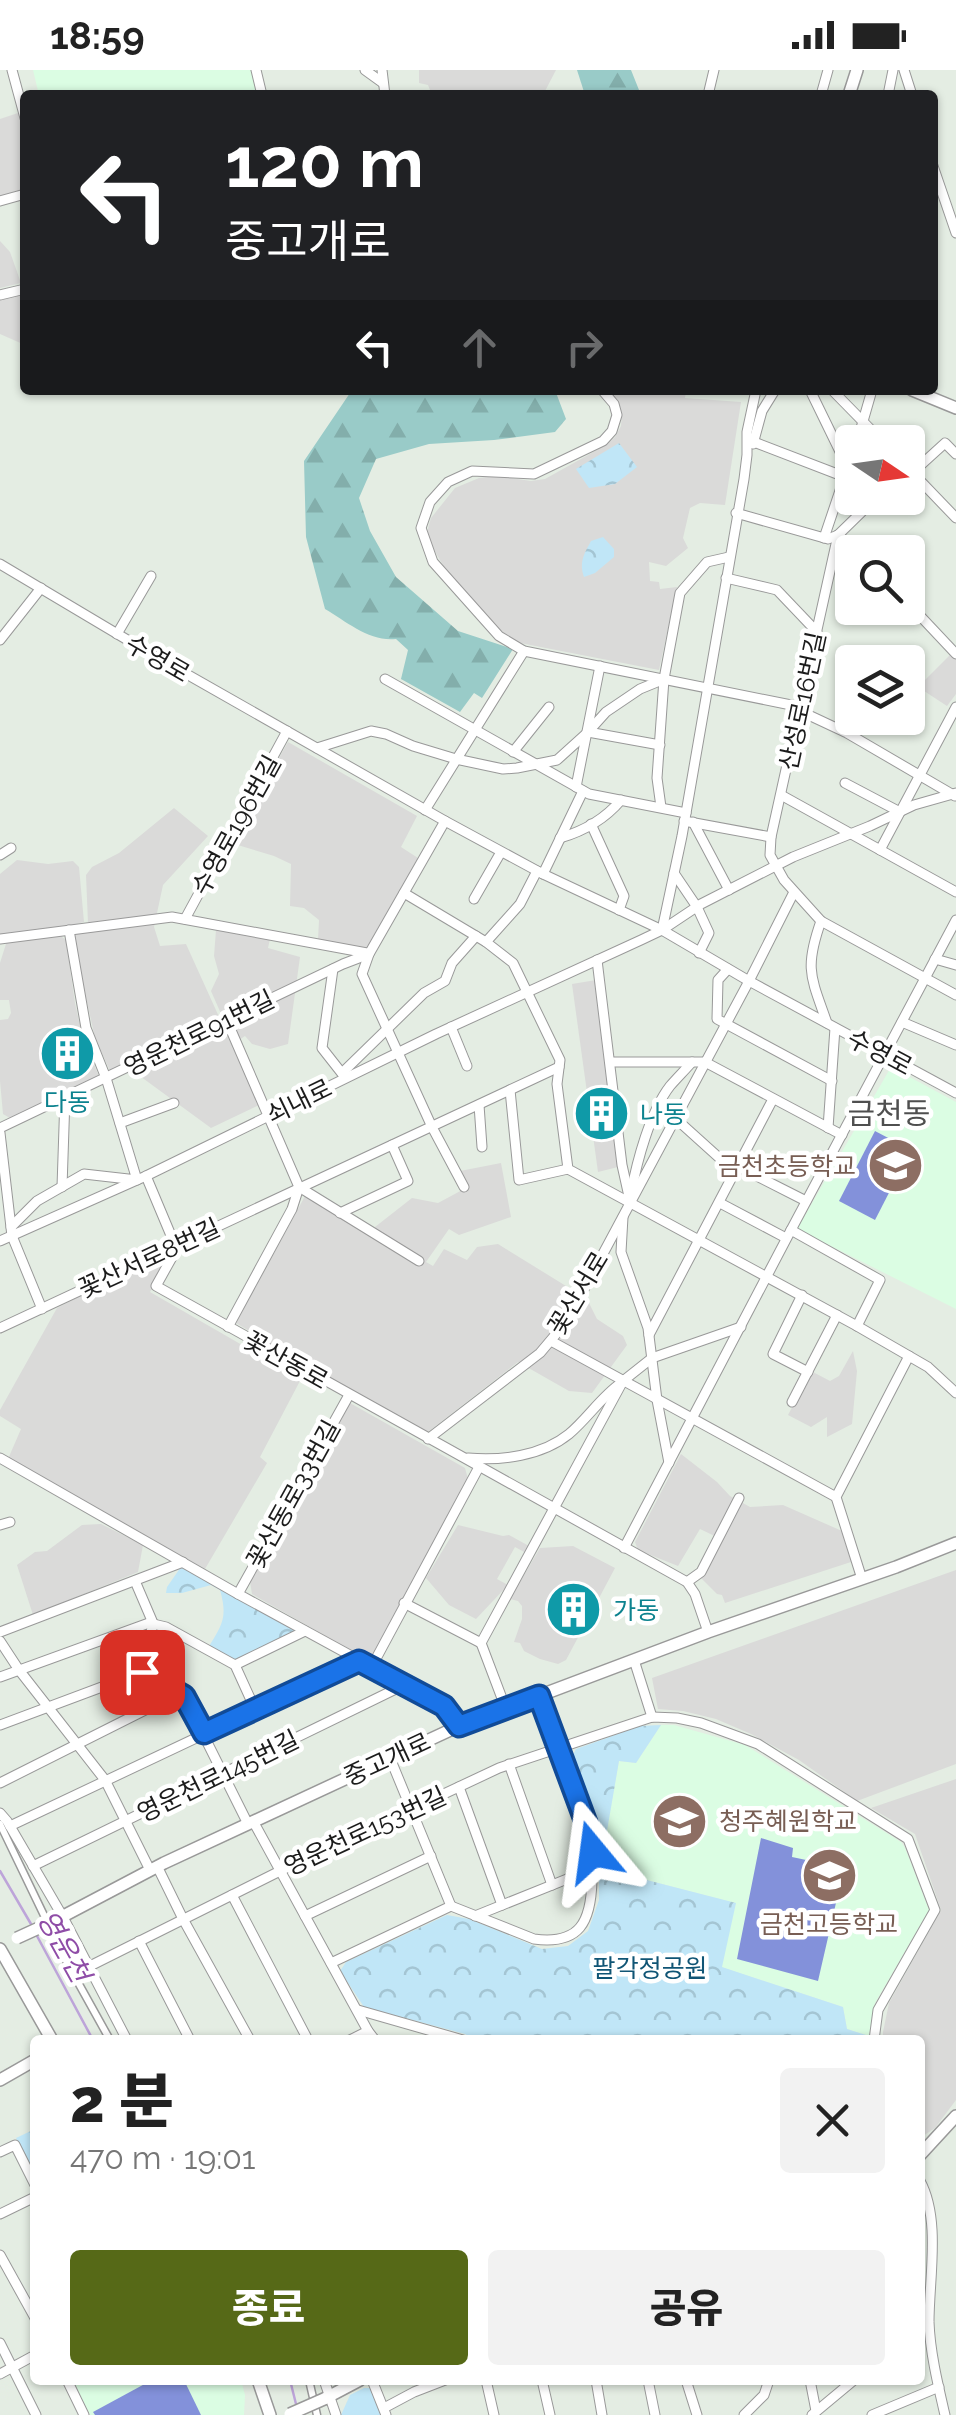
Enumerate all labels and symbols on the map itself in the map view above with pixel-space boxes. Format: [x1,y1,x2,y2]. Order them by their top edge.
north arrow [835,425,925,515]
street label: 수영로 [121,628,195,688]
street label: 산성로16번길 [773,629,831,773]
street label: 수영로196번길 [185,750,287,900]
street label: 영운천로91번길 [119,984,279,1082]
building icon: 다동 [37,1023,97,1083]
street label: 수영로 [842,1023,918,1081]
street label: 쇠내로 [261,1072,337,1130]
building icon: 나동 [571,1084,631,1144]
place label: 다동 [44,1087,90,1117]
district label: 금천동 [848,1096,930,1131]
place label: 나동 [640,1099,686,1129]
school or university icon: 금천초등학교 [865,1136,925,1196]
place label: 금천초등학교 [718,1151,856,1181]
street label: 꽃산서로8번길 [73,1212,225,1304]
street label: 꽃산서로 [541,1246,615,1340]
street label: 꽃산동로 [238,1325,334,1395]
street label: 꽃산동로33번길 [240,1415,346,1573]
building icon: 가동 [544,1580,604,1640]
place label: 가동 [613,1595,659,1625]
pin [100,1630,185,1715]
street label: 영운천로145번길 [132,1724,304,1828]
street label: 중고개로 [339,1726,435,1792]
street label: 영운천로153번길 [279,1780,451,1882]
school or university icon: 청주혜원학교 [650,1791,710,1851]
position arrow [541,1800,645,1904]
place label: 청주혜원학교 [719,1806,857,1836]
school or university icon: 금천고등학교 [799,1845,859,1905]
water label: 영운천 [30,1904,98,1991]
place label: 금천고등학교 [760,1909,898,1939]
park label: 팔각정공원 [592,1953,708,1983]

